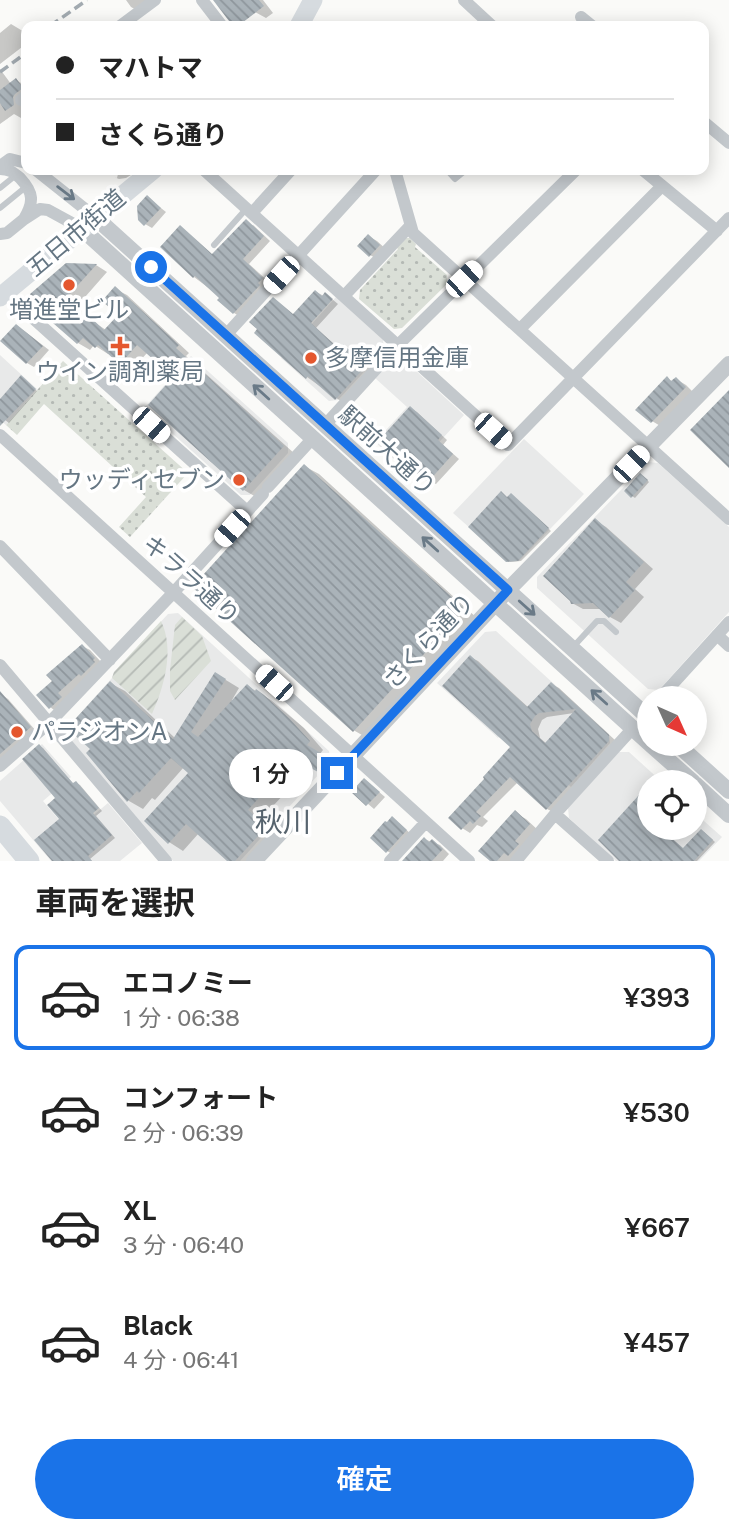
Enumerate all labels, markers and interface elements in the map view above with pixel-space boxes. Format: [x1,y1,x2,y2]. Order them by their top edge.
text: マハトマ [98,52,203,83]
text: さくら通り [98,119,228,150]
street label: 五日市街道 [20,183,130,282]
one-way arrow [56,185,75,200]
route start [135,251,167,283]
car [260,252,303,298]
car [442,257,487,301]
marker: 増進堂ビル [61,277,77,293]
place label: 増進堂ビル [9,295,129,323]
marker: ウイン調剤薬局 [112,338,128,354]
place label: 多摩信用金庫 [325,343,469,371]
marker: 多摩信用金庫 [303,350,319,366]
place label: ウイン調剤薬局 [36,357,204,385]
one-way arrow [253,384,271,400]
street label: 駅前大通り [334,400,442,501]
car [129,403,174,447]
car [471,409,516,453]
car [609,442,654,486]
place label: ウッディセブン [59,465,225,493]
marker: ウッディセブン [231,472,247,488]
car [211,505,254,551]
street label: キララ通り [138,529,246,630]
one-way arrow [422,536,439,553]
street label: さくら通り [377,587,479,694]
one-way arrow [518,599,535,616]
car [252,661,297,705]
north arrow [637,686,707,756]
map controls [637,686,707,840]
one-way arrow [590,689,608,705]
place label: パラジオンA [31,717,168,745]
marker: パラジオンA [9,724,25,740]
callout: 1 分 [229,748,312,798]
route end [321,757,353,789]
text: 1 分 [252,760,290,787]
button: locate [637,770,707,840]
district label: 秋川 [255,805,311,838]
text: 車両を選択 [35,884,195,921]
icon: car [39,966,102,1029]
text: エコノミー [123,967,253,998]
text: ¥393 [623,982,690,1013]
text: 1 分 · 06:38 [123,1004,240,1031]
icon: car [39,1081,102,1144]
text: コンフォート [123,1082,278,1113]
text: ¥530 [623,1097,690,1128]
text: 2 分 · 06:39 [123,1119,244,1146]
text: XL [123,1195,157,1226]
icon: car [39,1196,102,1259]
text: ¥667 [625,1212,690,1243]
text: 3 分 · 06:40 [123,1231,244,1258]
text: Black [123,1310,193,1341]
icon: car [39,1311,102,1374]
text: ¥457 [624,1327,690,1358]
text: 4 分 · 06:41 [123,1346,239,1373]
button: 確定 [35,1439,694,1519]

